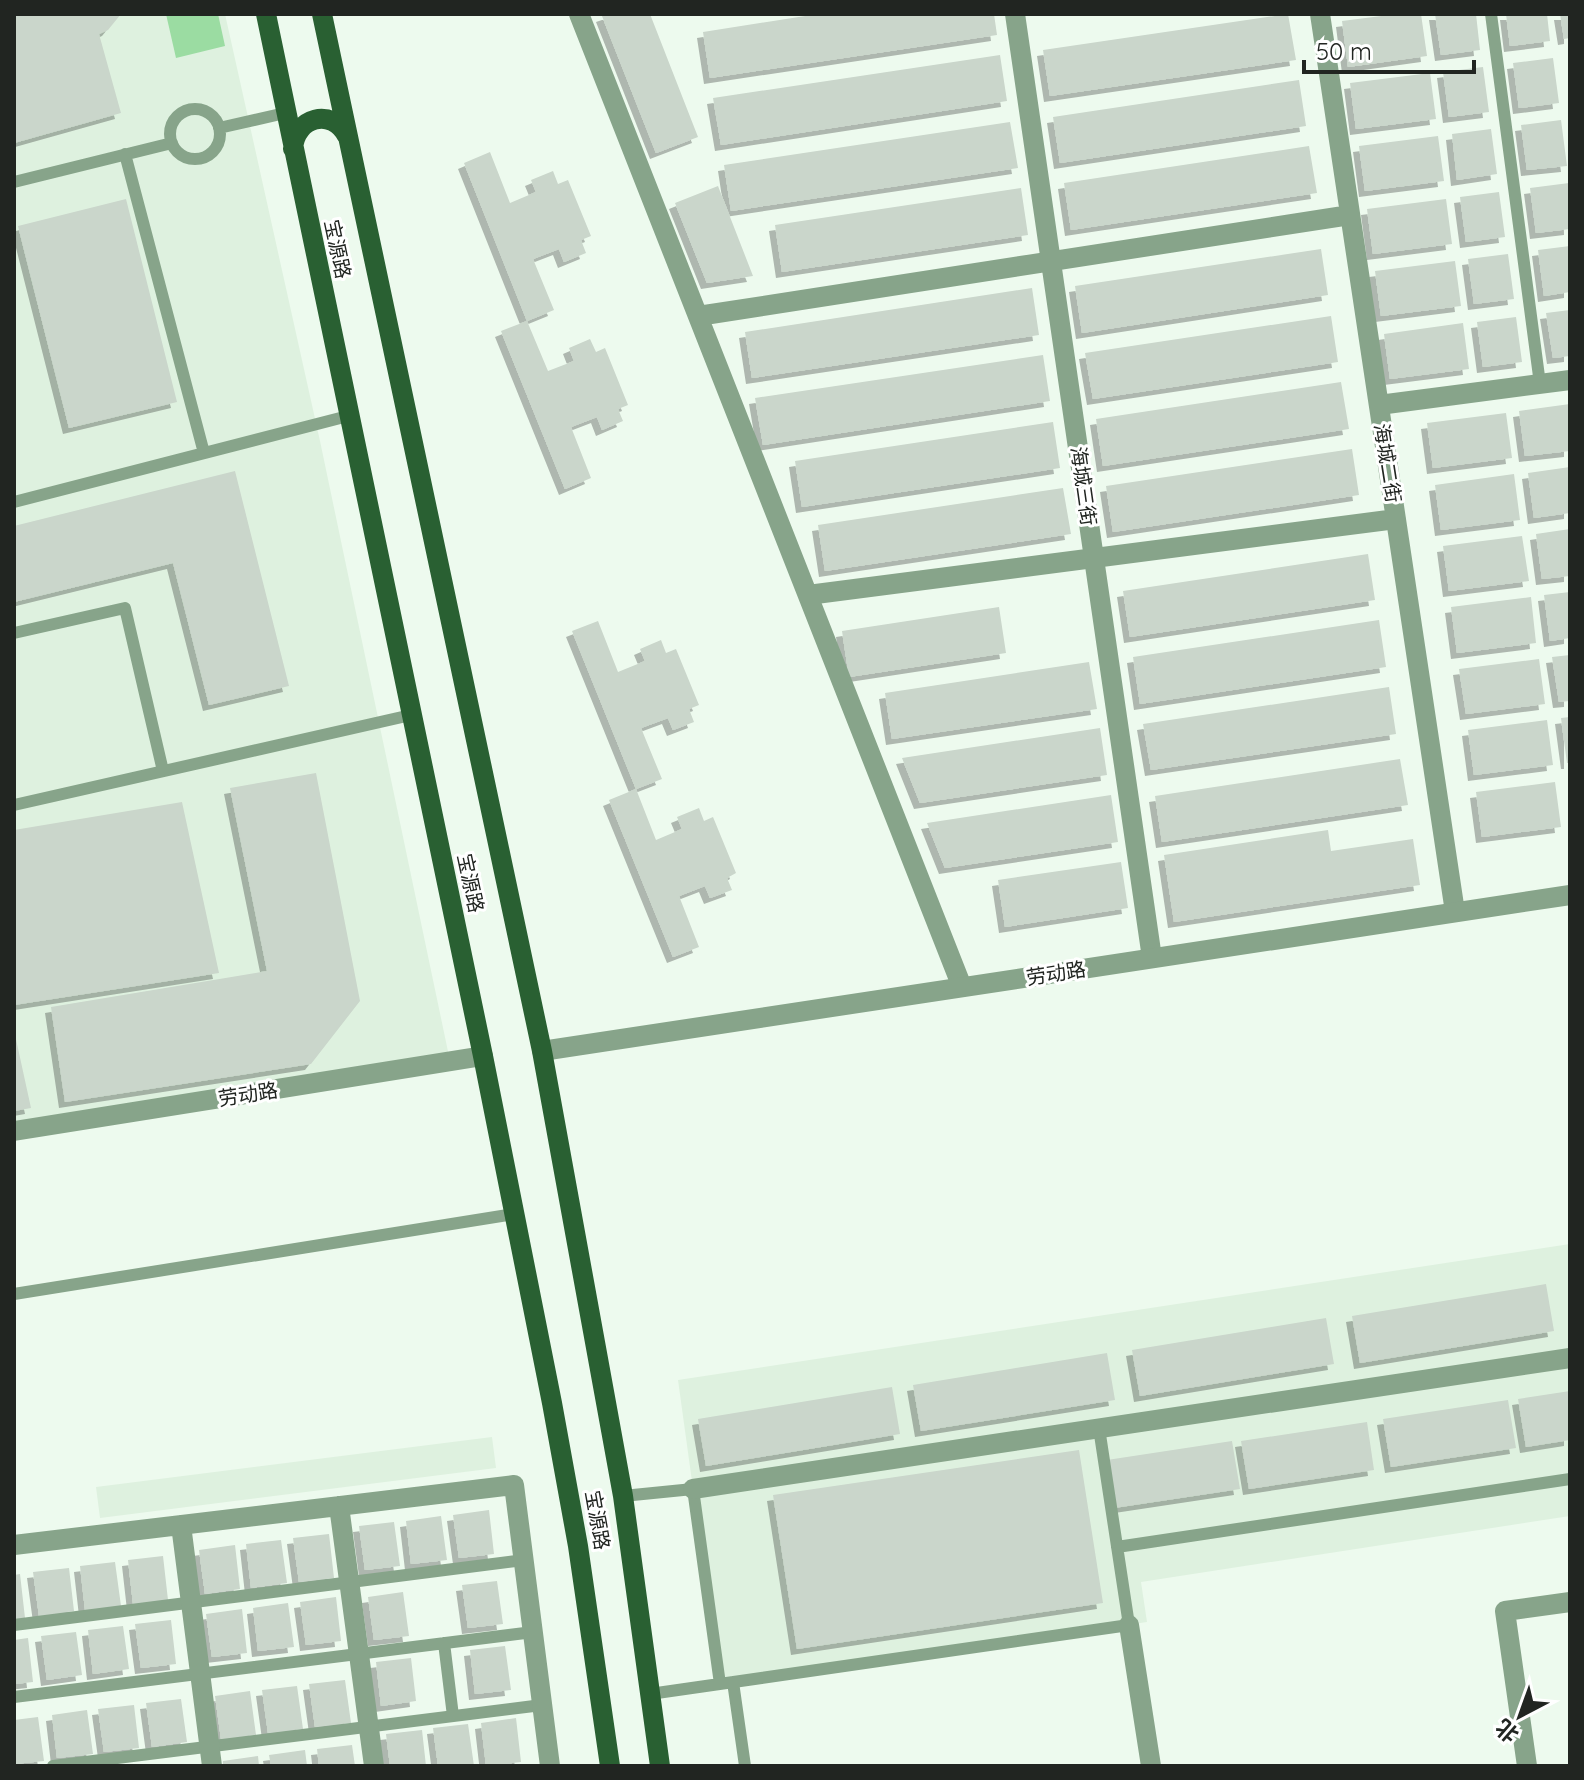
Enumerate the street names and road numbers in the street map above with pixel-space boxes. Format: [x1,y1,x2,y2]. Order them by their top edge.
street label: 宝源路 [320,217,356,281]
street label: 海城二街 [1369,422,1407,504]
street label: 海城三街 [1066,445,1102,527]
street label: 宝源路 [453,851,489,915]
street label: 劳动路 [1024,956,1088,990]
street label: 劳动路 [216,1077,280,1111]
street label: 宝源路 [580,1488,616,1552]

